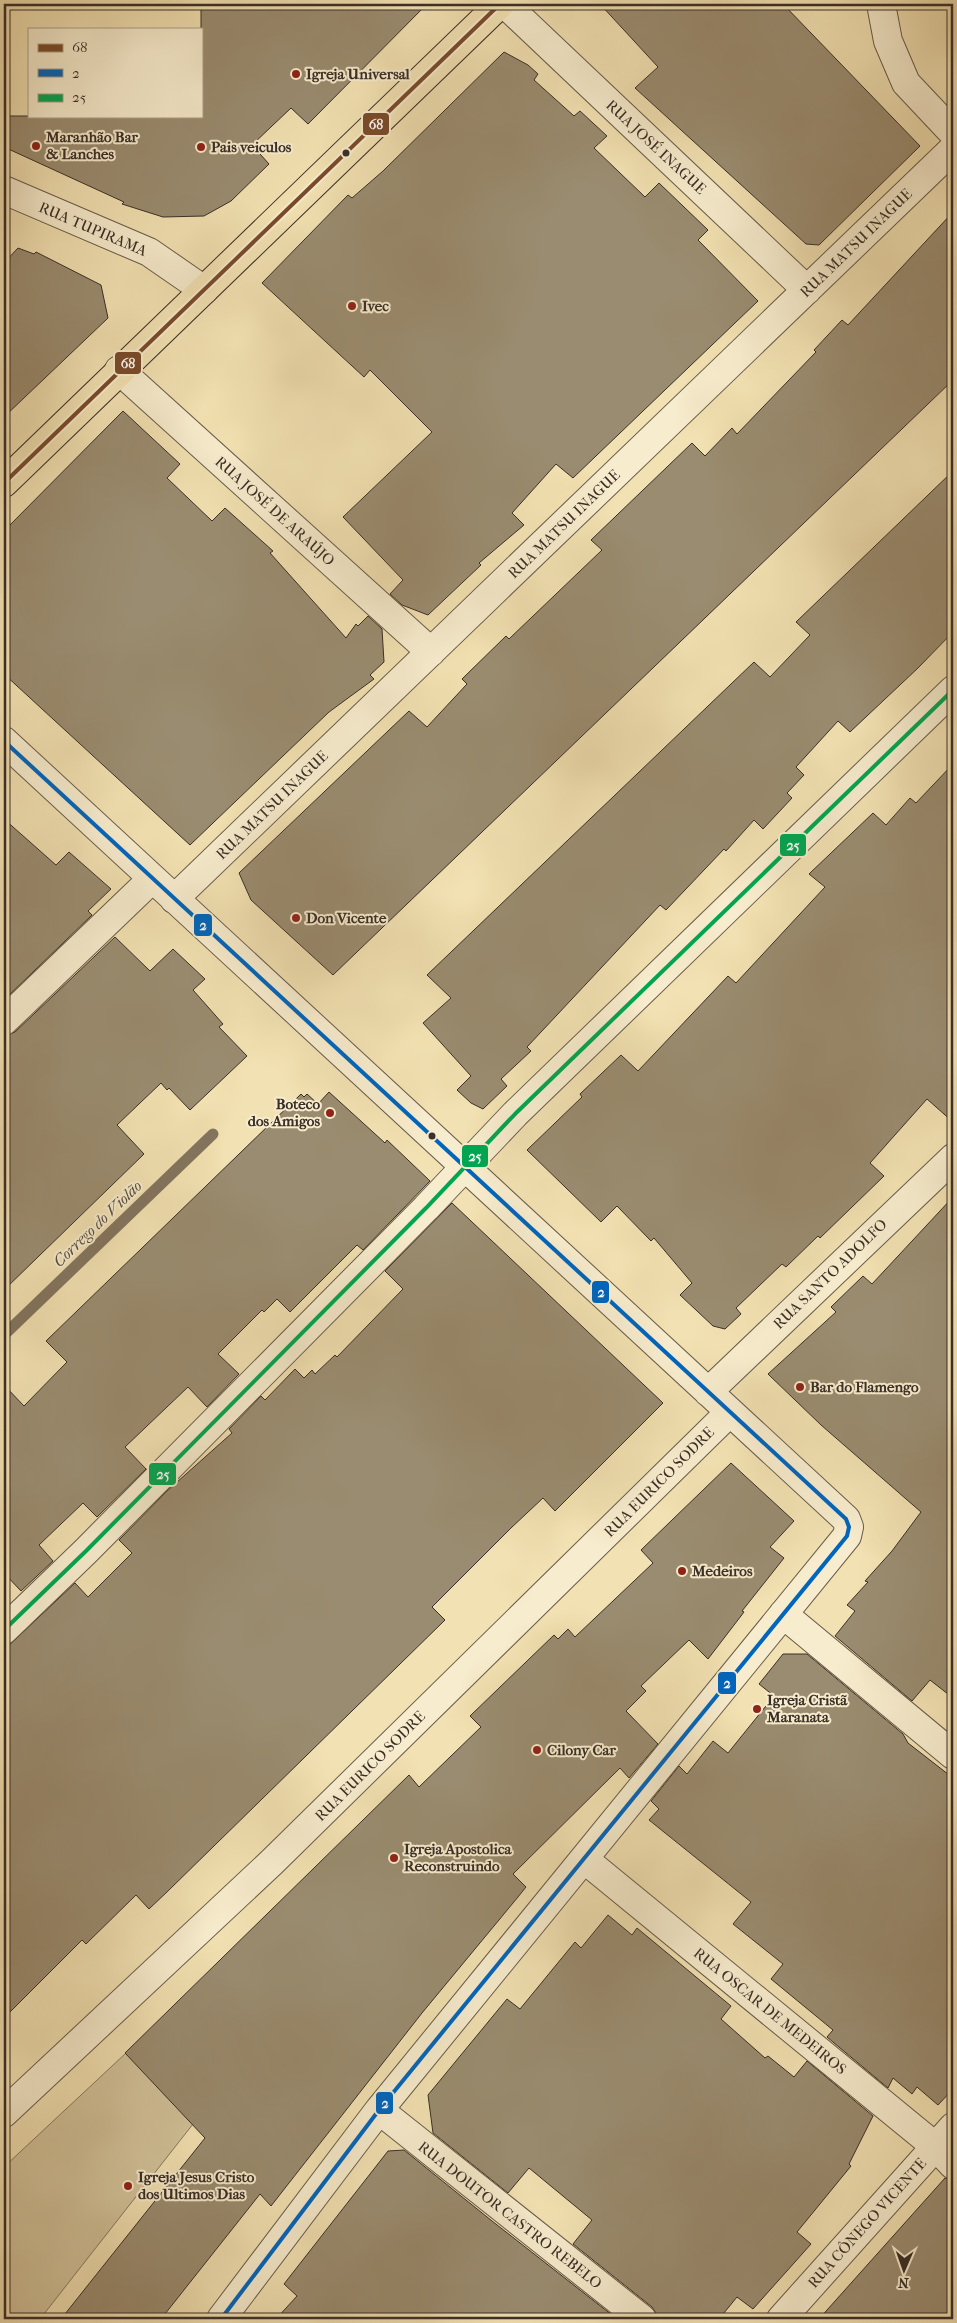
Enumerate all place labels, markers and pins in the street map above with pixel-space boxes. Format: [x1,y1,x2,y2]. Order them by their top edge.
place label: Igreja Universal [306,65,411,83]
marker: Igreja Universal [290,68,302,80]
place label: Maranhão Bar & Lanches [45,128,139,163]
place label: Pais veiculos [211,138,292,156]
marker: Maranhão Bar & Lanches [30,140,42,152]
marker: Pais veiculos [195,141,207,153]
unlabelled marker [341,148,351,158]
place label: Ivec [362,297,389,315]
marker: Ivec [346,300,358,312]
place label: Don Vicente [306,909,387,927]
marker: Don Vicente [290,912,302,924]
place label: Boteco dos Amigos [248,1095,320,1130]
marker: Boteco dos Amigos [324,1107,336,1119]
unlabelled marker [427,1131,437,1141]
place label: Bar do Flamengo [810,1378,919,1396]
marker: Bar do Flamengo [794,1381,806,1393]
place label: Medeiros [691,1562,753,1580]
marker: Medeiros [676,1565,688,1577]
place label: Igreja Cristã Maranata [766,1691,848,1726]
marker: Igreja Cristã Maranata [751,1703,763,1715]
place label: Cilony Car [547,1741,616,1759]
marker: Cilony Car [531,1744,543,1756]
place label: Igreja Apostolica Reconstruindo [404,1840,513,1875]
marker: Igreja Apostolica Reconstruindo [388,1852,400,1864]
place label: Igreja Jesus Cristo dos Ultimos Dias [138,2168,255,2203]
marker: Igreja Jesus Cristo dos Ultimos Dias [122,2180,134,2192]

